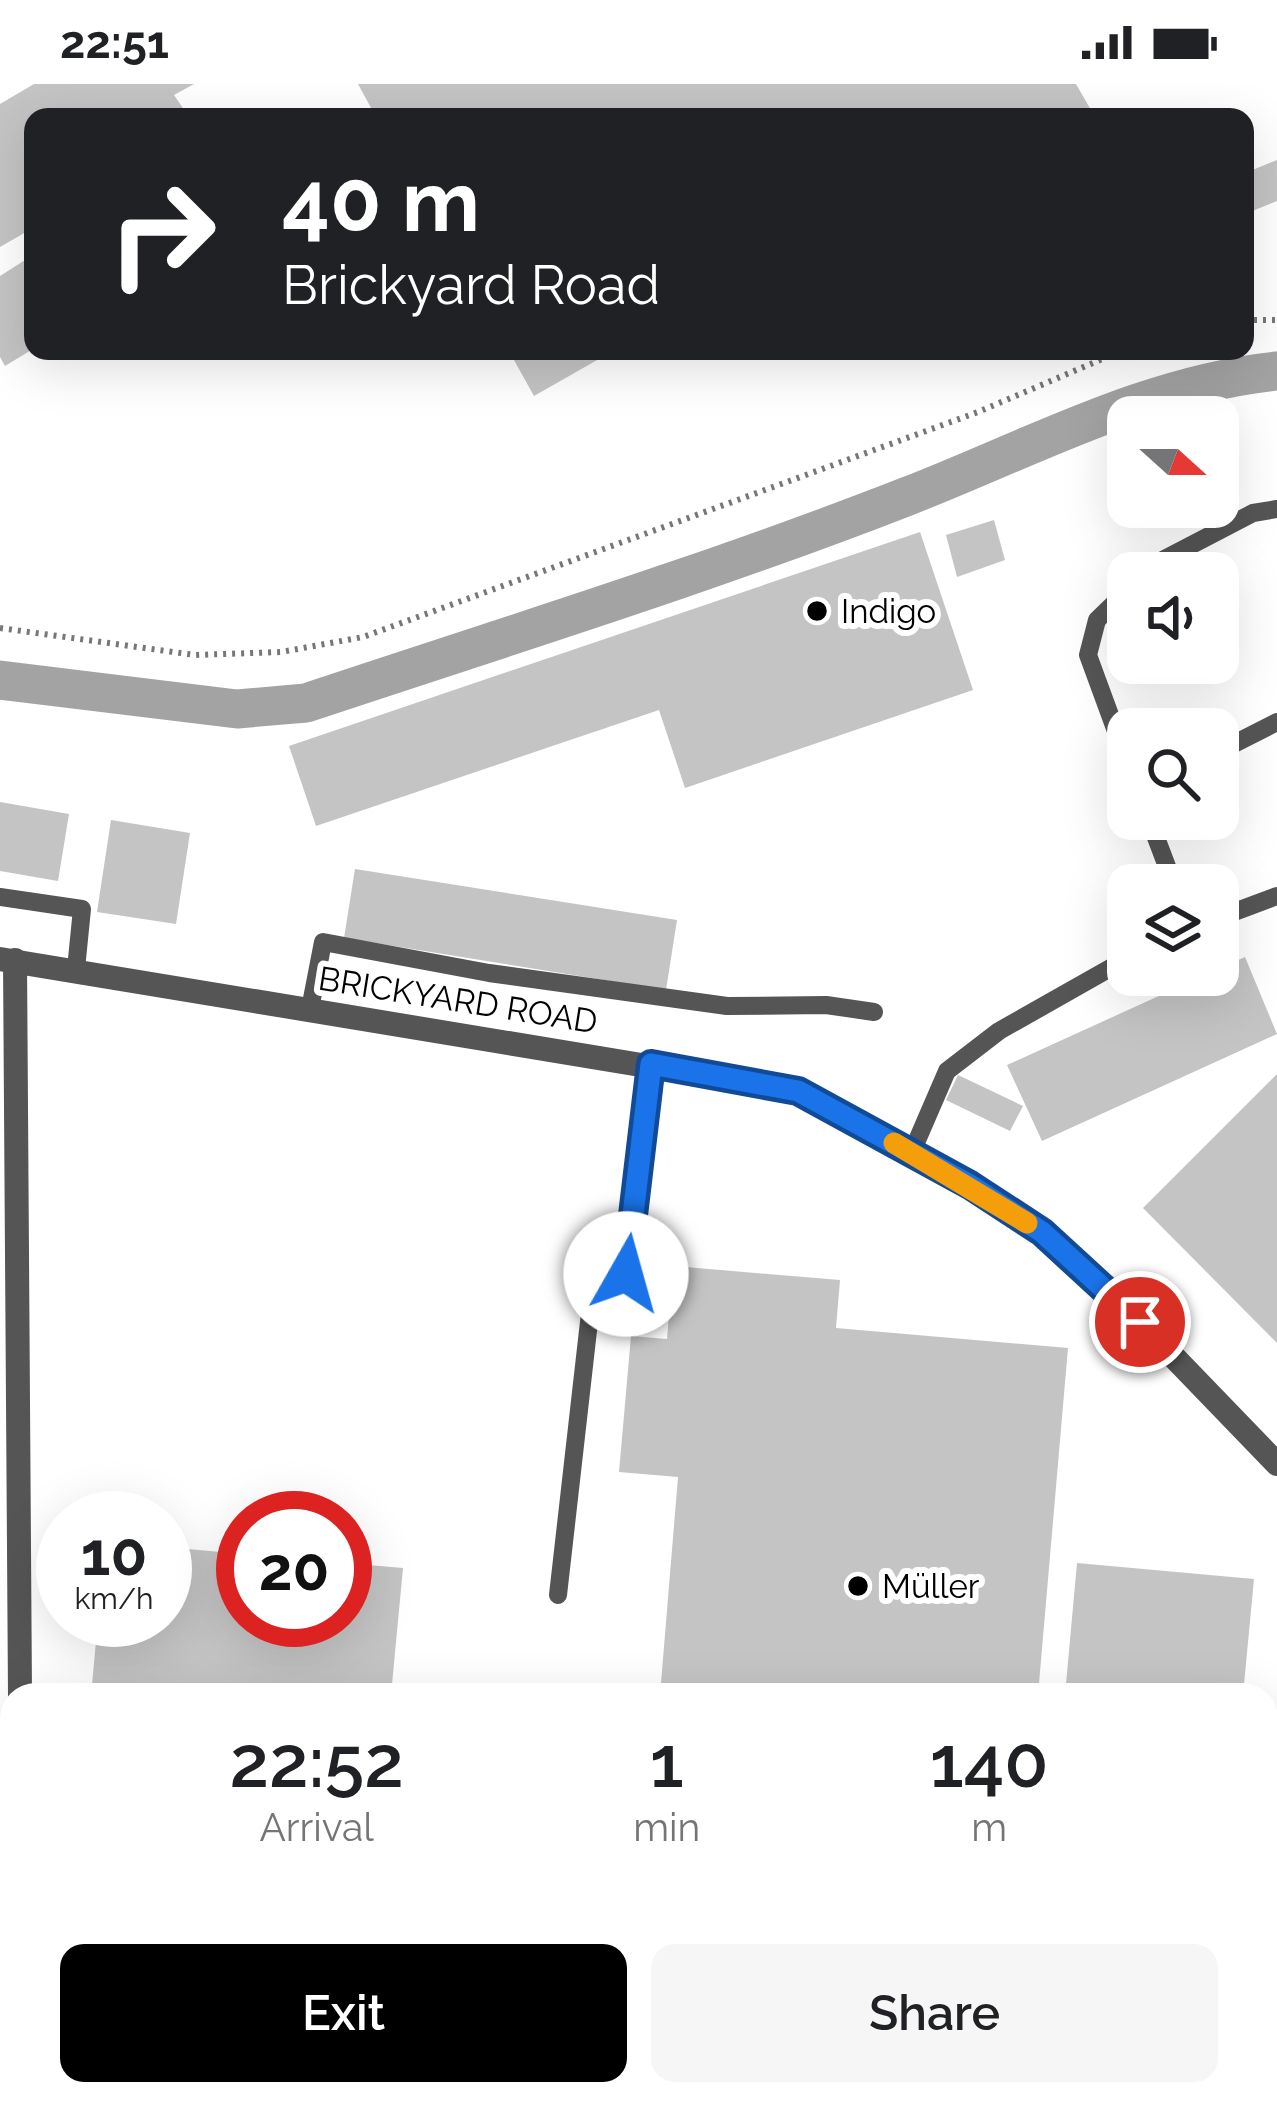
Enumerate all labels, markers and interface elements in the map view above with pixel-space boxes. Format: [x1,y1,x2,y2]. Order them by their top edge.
text: 22:51 [60,16,169,69]
text: 40 m [282,152,480,251]
icon: right [84,156,240,312]
text: Brickyard Road [282,253,660,317]
north arrow [1107,396,1239,528]
map controls [1107,396,1239,996]
button: sound [1107,552,1239,684]
place label: Indigo [841,592,936,631]
marker: Indigo [804,598,830,624]
button: search [1107,708,1239,840]
button: layers [1107,864,1239,996]
street label: BRICKYARD ROAD [316,959,600,1041]
position arrow [563,1211,689,1337]
pin [1089,1271,1191,1373]
icon: arrive [1107,1289,1173,1355]
speed limit sign: 20 [216,1491,372,1647]
text: 10 [81,1519,147,1589]
place label: Müller [882,1567,980,1606]
marker: Müller [845,1573,871,1599]
text: km/h [74,1581,154,1616]
text: 22:52 [229,1719,404,1804]
text: 1 [650,1719,684,1804]
text: 140 [930,1719,1049,1804]
text: Arrival [259,1804,374,1850]
text: min [633,1804,700,1850]
text: m [971,1804,1007,1850]
button: Exit [60,1944,627,2082]
button: Share [651,1944,1218,2082]

